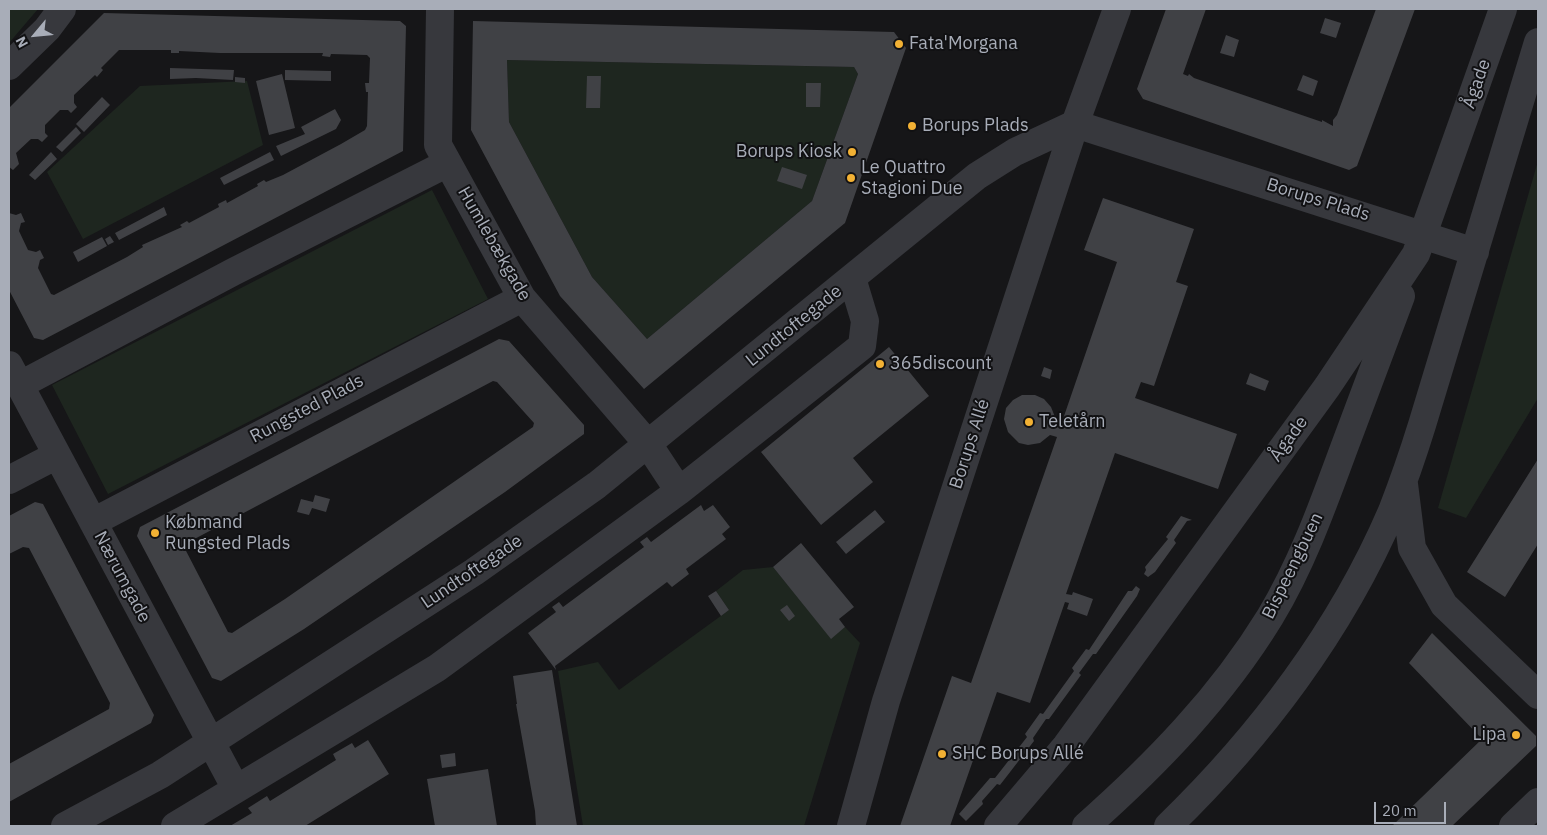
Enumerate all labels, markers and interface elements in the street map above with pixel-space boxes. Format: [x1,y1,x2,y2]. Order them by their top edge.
north arrow [10,10,60,60]
text: N [11,33,32,51]
place label: Fata'Morgana [909,33,1018,55]
marker: Fata'Morgana [893,38,905,50]
street label: Ågade [1458,56,1496,112]
place label: Borups Plads [922,115,1029,137]
marker: Borups Plads [906,120,918,132]
place label: Borups Kiosk [736,141,842,163]
marker: Borups Kiosk [846,146,858,158]
place label: Le Quattro Stagioni Due [861,157,963,200]
marker: Le Quattro Stagioni Due [845,172,857,184]
street label: Borups Plads [1264,174,1372,226]
street label: Humlebækgade [453,183,535,305]
street label: Lundtoftegade [742,281,846,371]
place label: 365discount [890,353,992,375]
marker: 365discount [874,358,886,370]
street label: Rungsted Plads [247,370,367,448]
street label: Borups Allé [945,396,995,492]
place label: Teletårn [1039,411,1106,433]
street label: Ågade [1265,412,1313,466]
marker: Teletårn [1023,416,1035,428]
street label: Bispeengbuen [1258,509,1328,623]
place label: Købmand Rungsted Plads [165,512,291,554]
marker: Købmand Rungsted Plads [149,527,161,539]
street label: Nærumgade [89,528,155,626]
street label: Lundtoftegade [417,530,527,614]
place label: Lipa [1472,724,1506,746]
marker: Lipa [1510,729,1522,741]
place label: SHC Borups Allé [952,743,1084,765]
marker: SHC Borups Allé [936,748,948,760]
scale bar [1377,792,1450,824]
text: 20 m [1382,801,1417,820]

